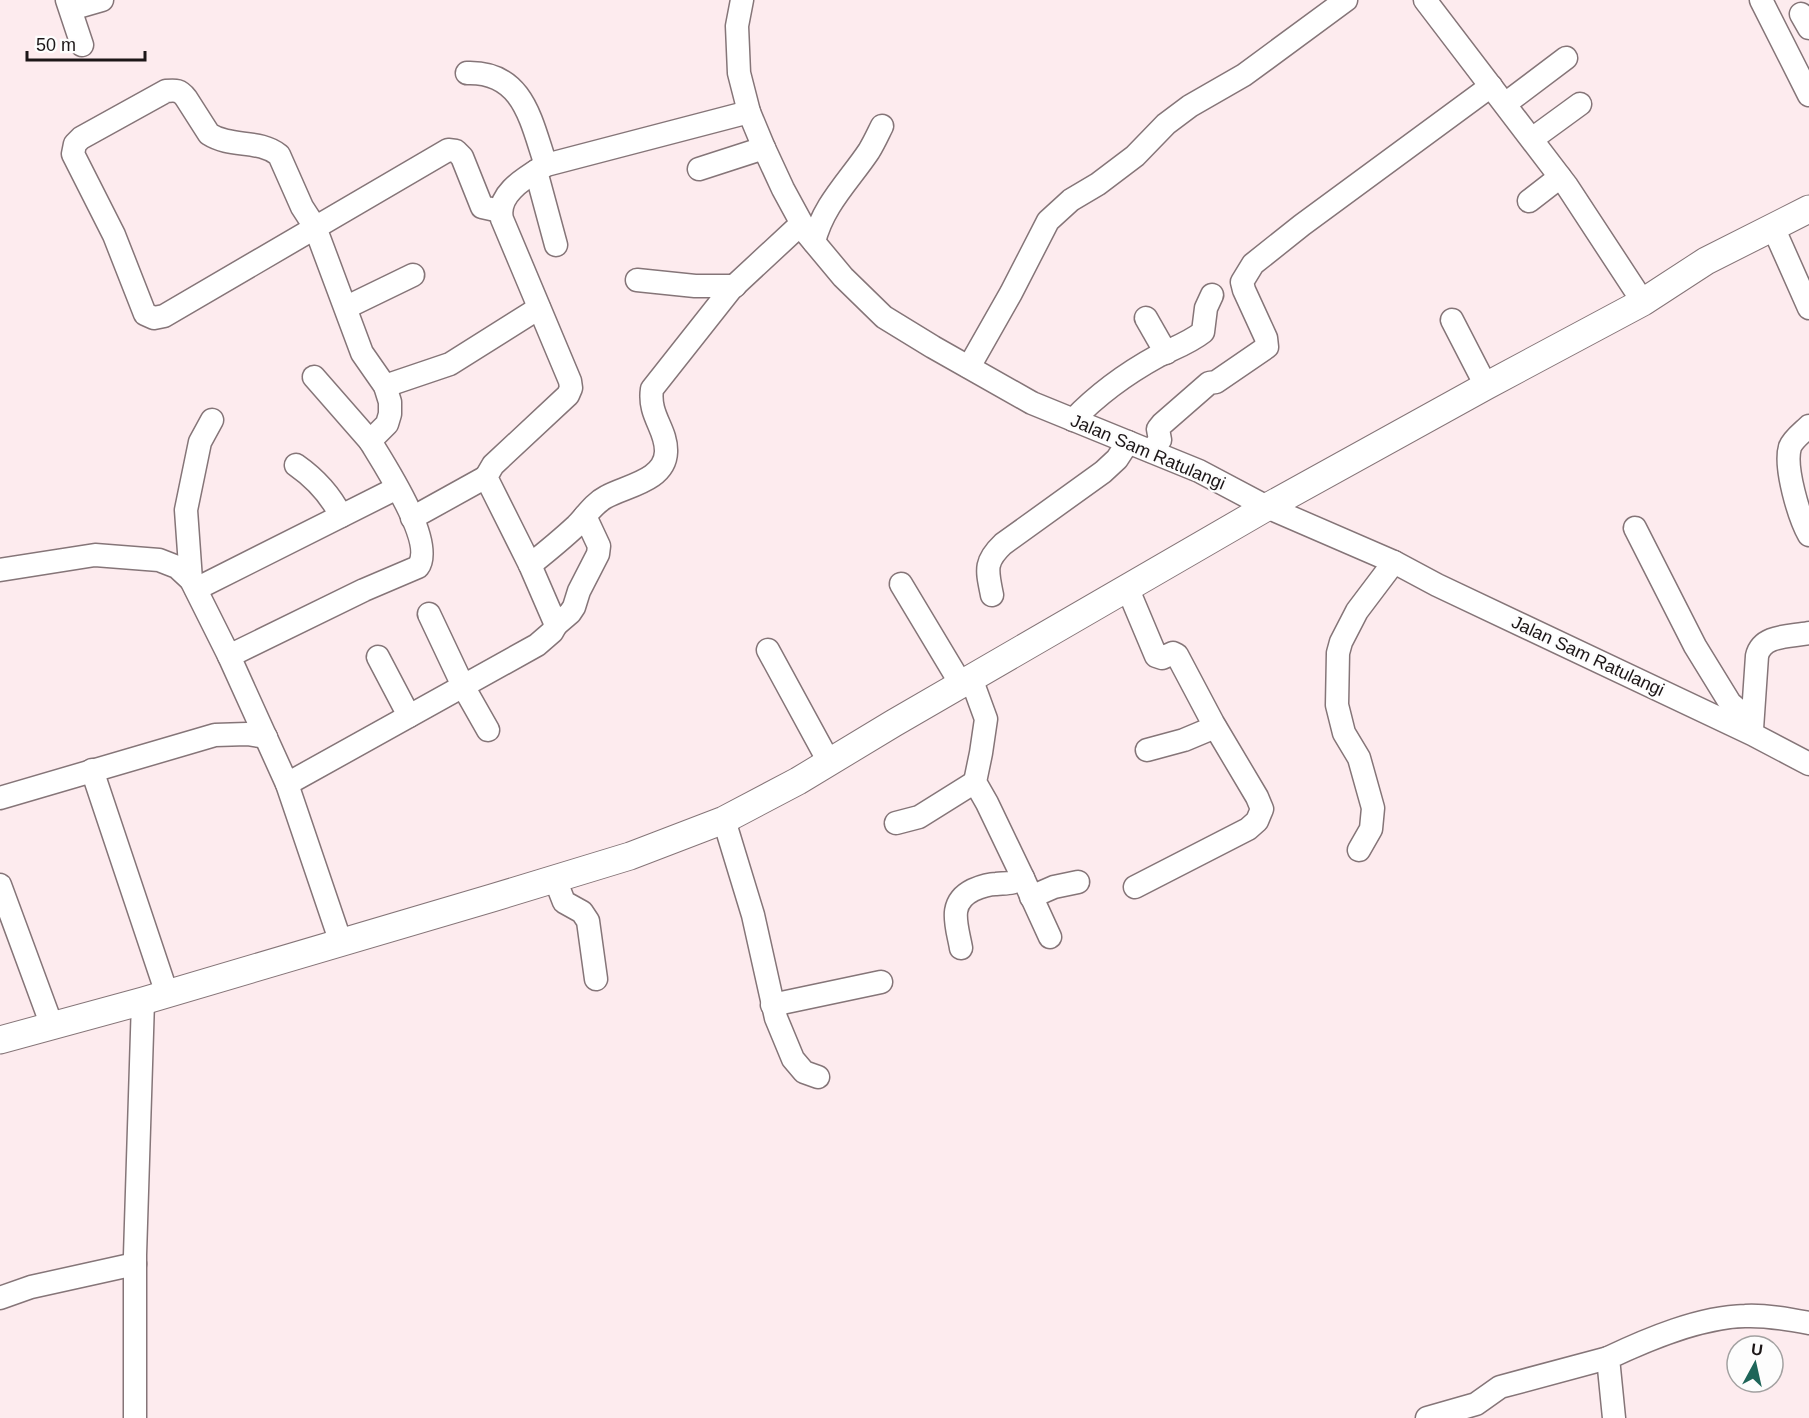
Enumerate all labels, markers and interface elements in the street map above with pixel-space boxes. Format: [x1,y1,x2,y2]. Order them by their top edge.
scale bar [27,24,146,62]
text: 50 m [36,35,76,55]
street label: Jalan Sam Ratulangi [1068,410,1228,494]
street label: Jalan Sam Ratulangi [1509,612,1667,700]
north arrow [1725,1334,1785,1394]
text: U [1750,1340,1764,1359]

